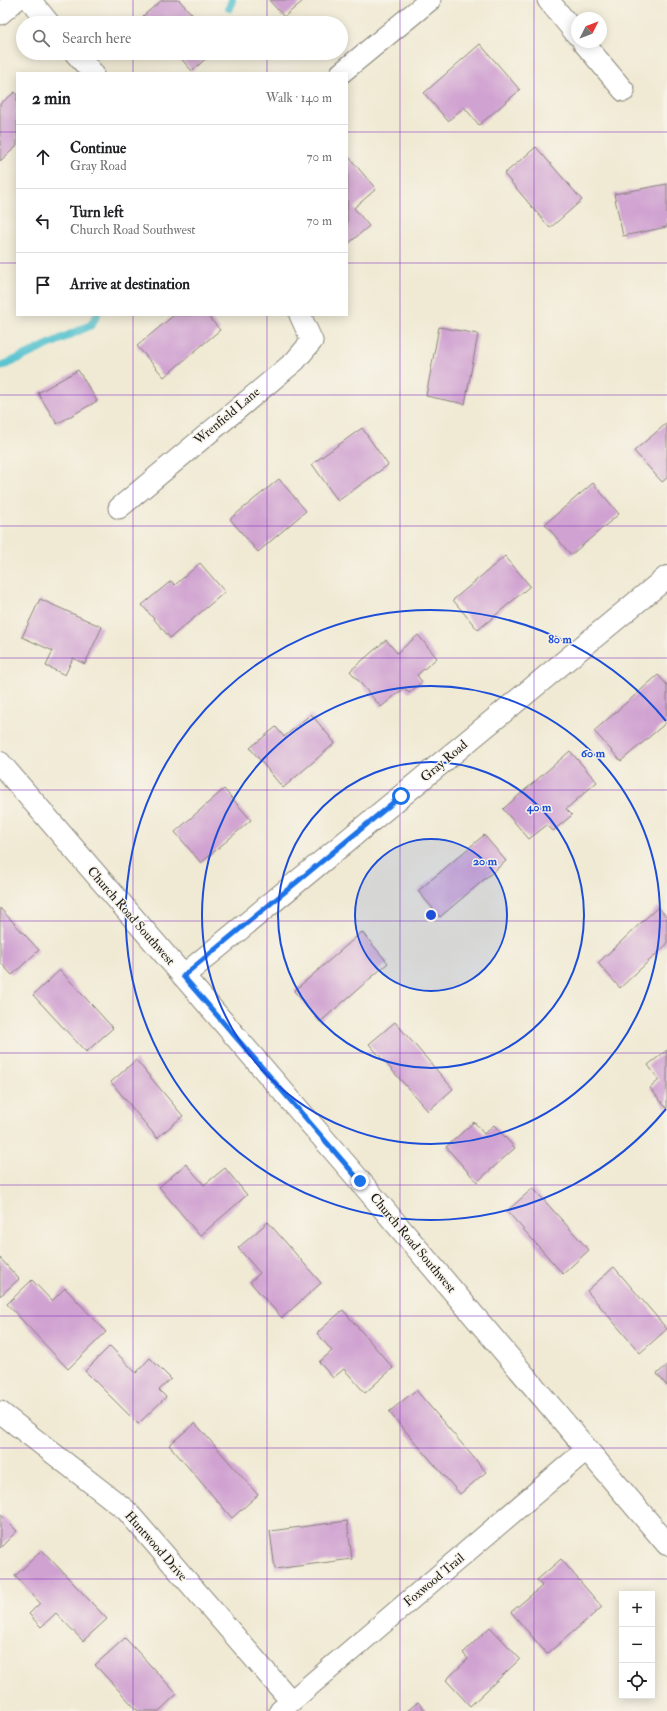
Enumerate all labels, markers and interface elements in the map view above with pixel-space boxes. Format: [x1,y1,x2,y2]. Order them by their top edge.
north arrow [571,12,607,48]
search box [16,16,348,60]
icon: search [30,27,52,49]
text: Search here [62,29,131,48]
text: 2 min [32,88,71,109]
text: Walk · 140 m [266,90,332,106]
text: Continue [70,139,126,158]
icon: ahead [32,146,54,168]
text: 70 m [307,149,332,165]
text: Gray Road [70,158,127,174]
text: Turn left [70,203,124,222]
icon: left [32,210,54,232]
text: 70 m [307,213,332,229]
text: Church Road Southwest [70,222,196,238]
icon: arrive [32,274,54,296]
text: Arrive at destination [70,275,190,294]
street label: Wrenfield Lane [190,383,264,449]
text: 80 m [548,632,572,647]
street label: Gray Road [417,736,472,786]
text: 60 m [581,746,606,761]
route start [392,787,410,805]
text: 40 m [526,800,552,815]
text: 20 m [473,854,498,869]
street label: Church Road Southwest [84,863,178,969]
centre of rings [424,908,438,922]
route end [351,1172,369,1190]
street label: Church Road Southwest [367,1190,459,1296]
street label: Huntwood Drive [121,1508,191,1585]
street label: Foxwood Trail [400,1549,468,1610]
map controls [619,1591,655,1699]
button: + [619,1591,655,1627]
button: − [619,1627,655,1663]
button: locate [619,1663,655,1699]

